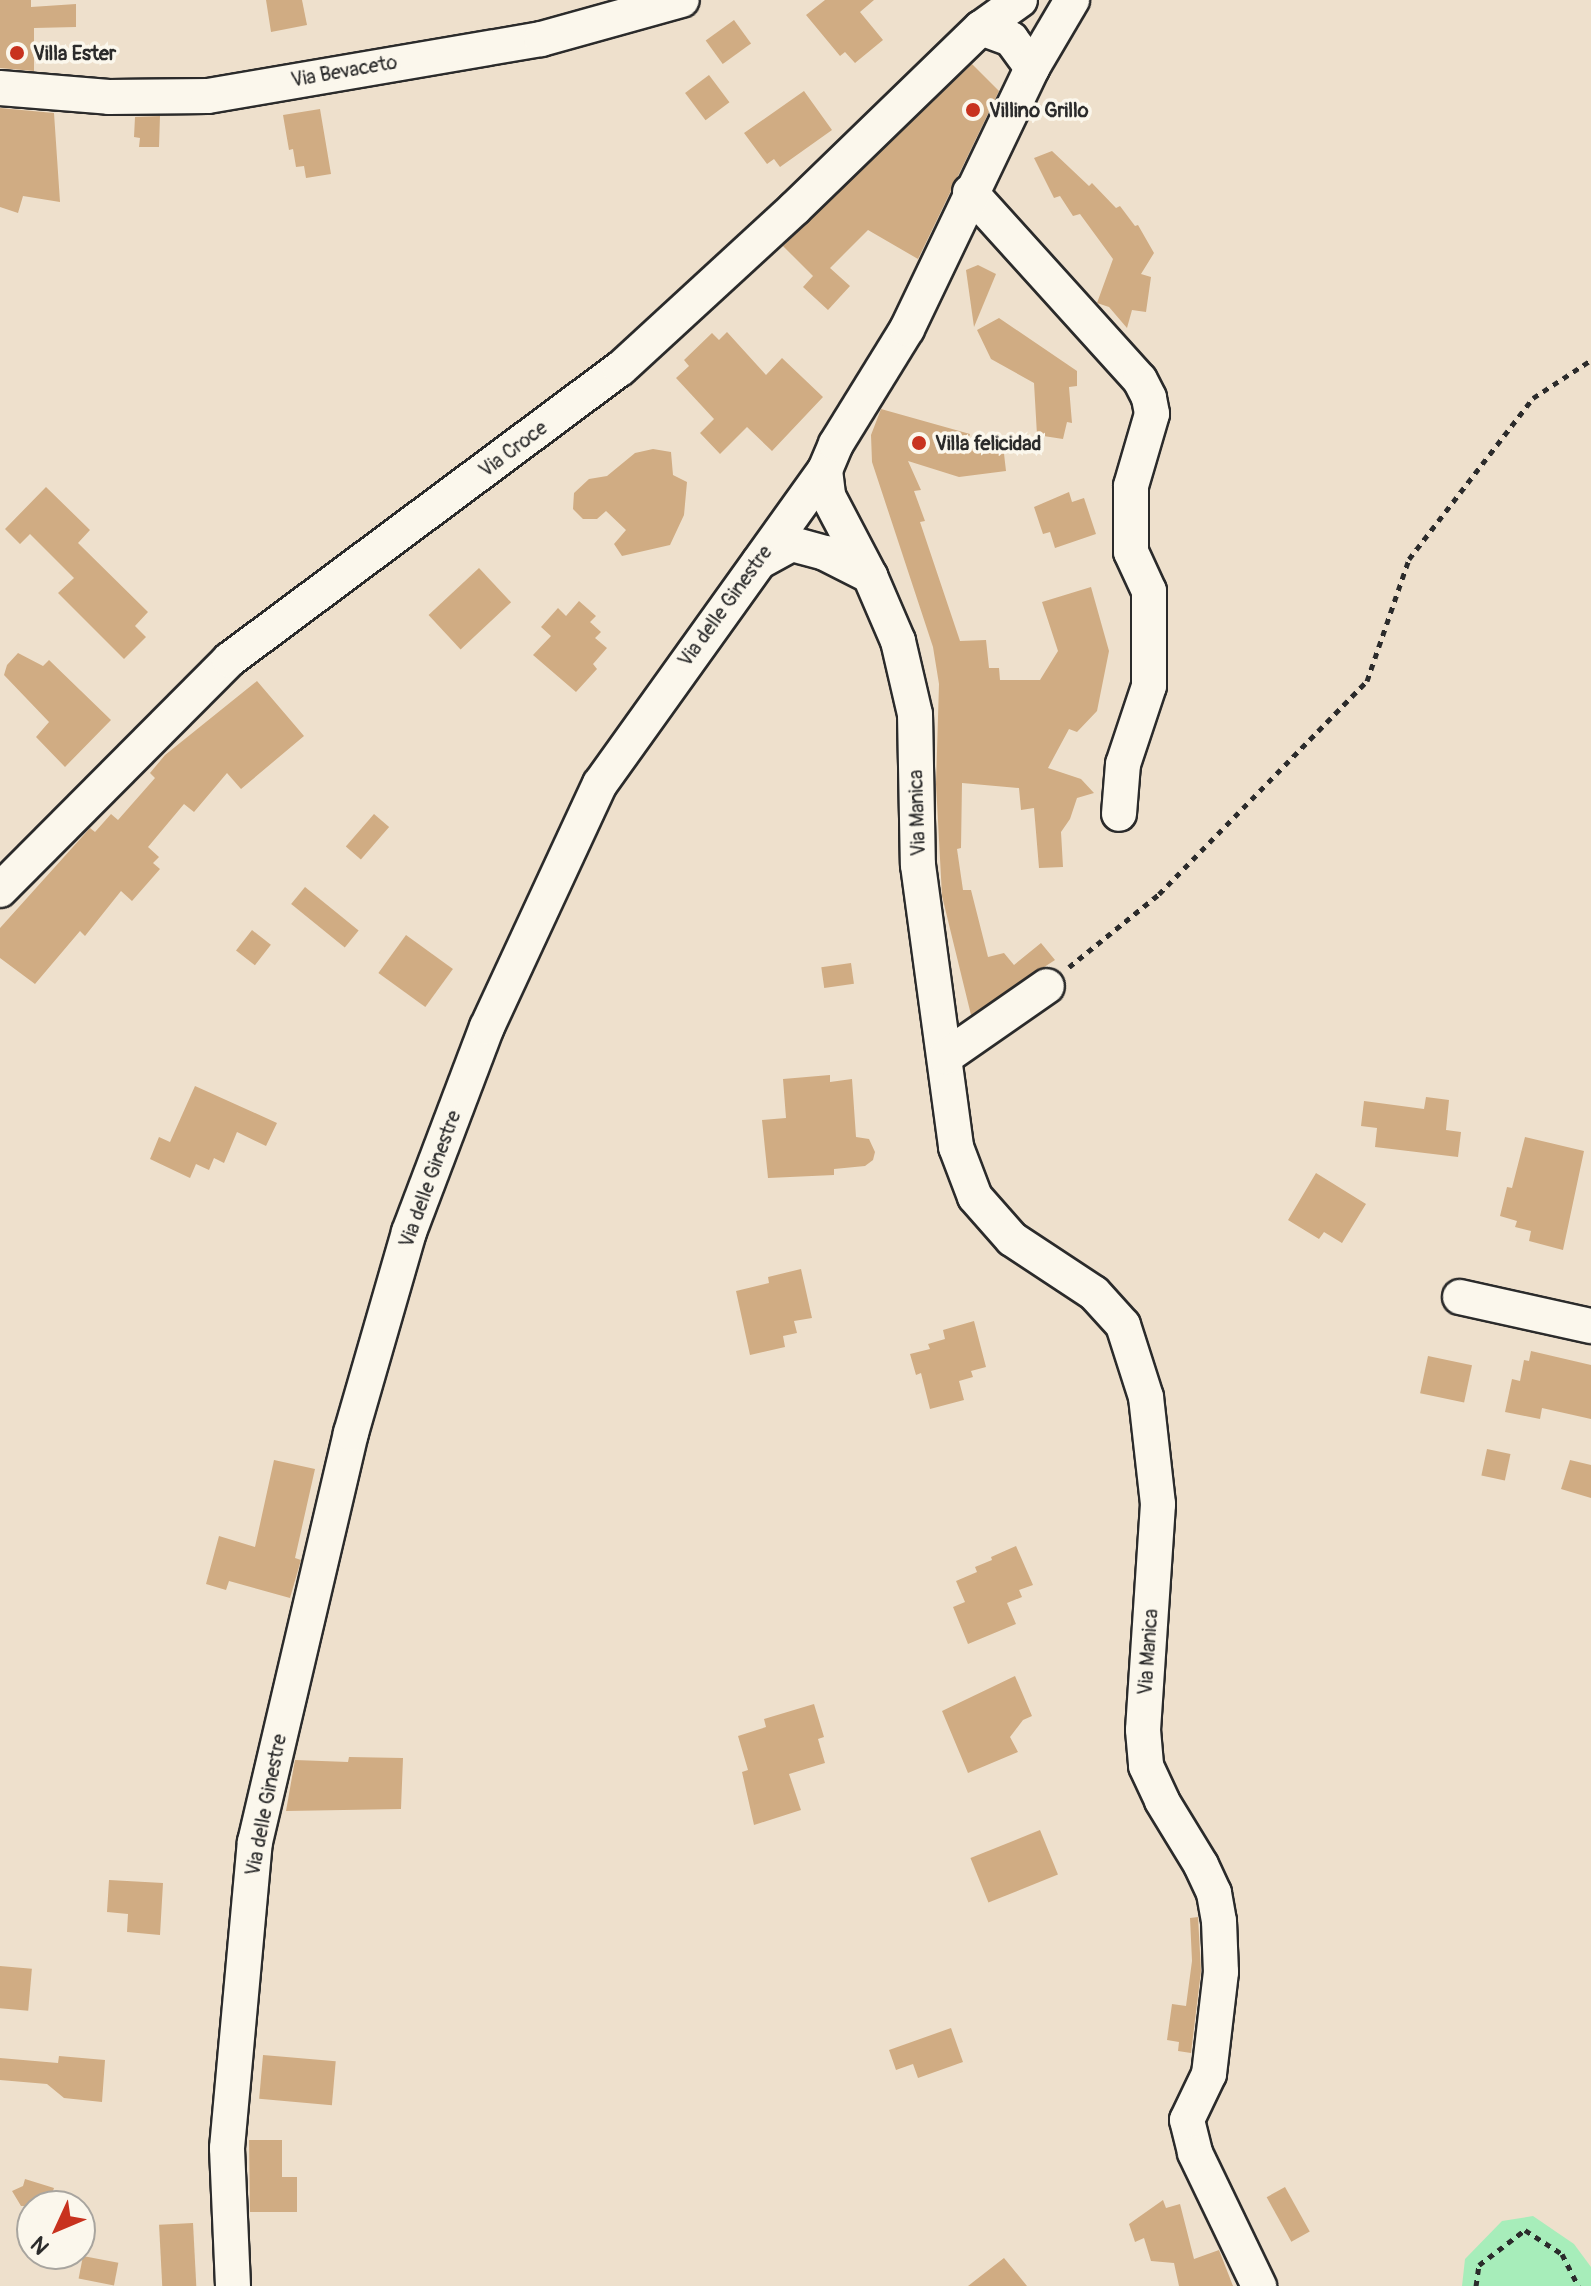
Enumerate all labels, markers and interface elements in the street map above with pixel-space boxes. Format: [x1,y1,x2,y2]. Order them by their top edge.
place label: Villa Ester [33,41,116,65]
marker: Villa Ester [8,44,26,62]
street label: Via Bevaceto [289,50,399,92]
place label: Villino Grillo [989,98,1088,122]
marker: Villino Grillo [964,101,982,119]
street label: Via Croce [474,416,552,482]
place label: Villa felicidad [935,431,1041,455]
marker: Villa felicidad [910,434,928,452]
street label: Via delle Ginestre [673,541,777,671]
street label: Via Manica [903,769,931,857]
street label: Via delle Ginestre [394,1107,466,1251]
street label: Via Manica [1133,1608,1163,1696]
street label: Via delle Ginestre [240,1732,292,1878]
north arrow [16,2190,96,2270]
text: N [25,2230,55,2260]

